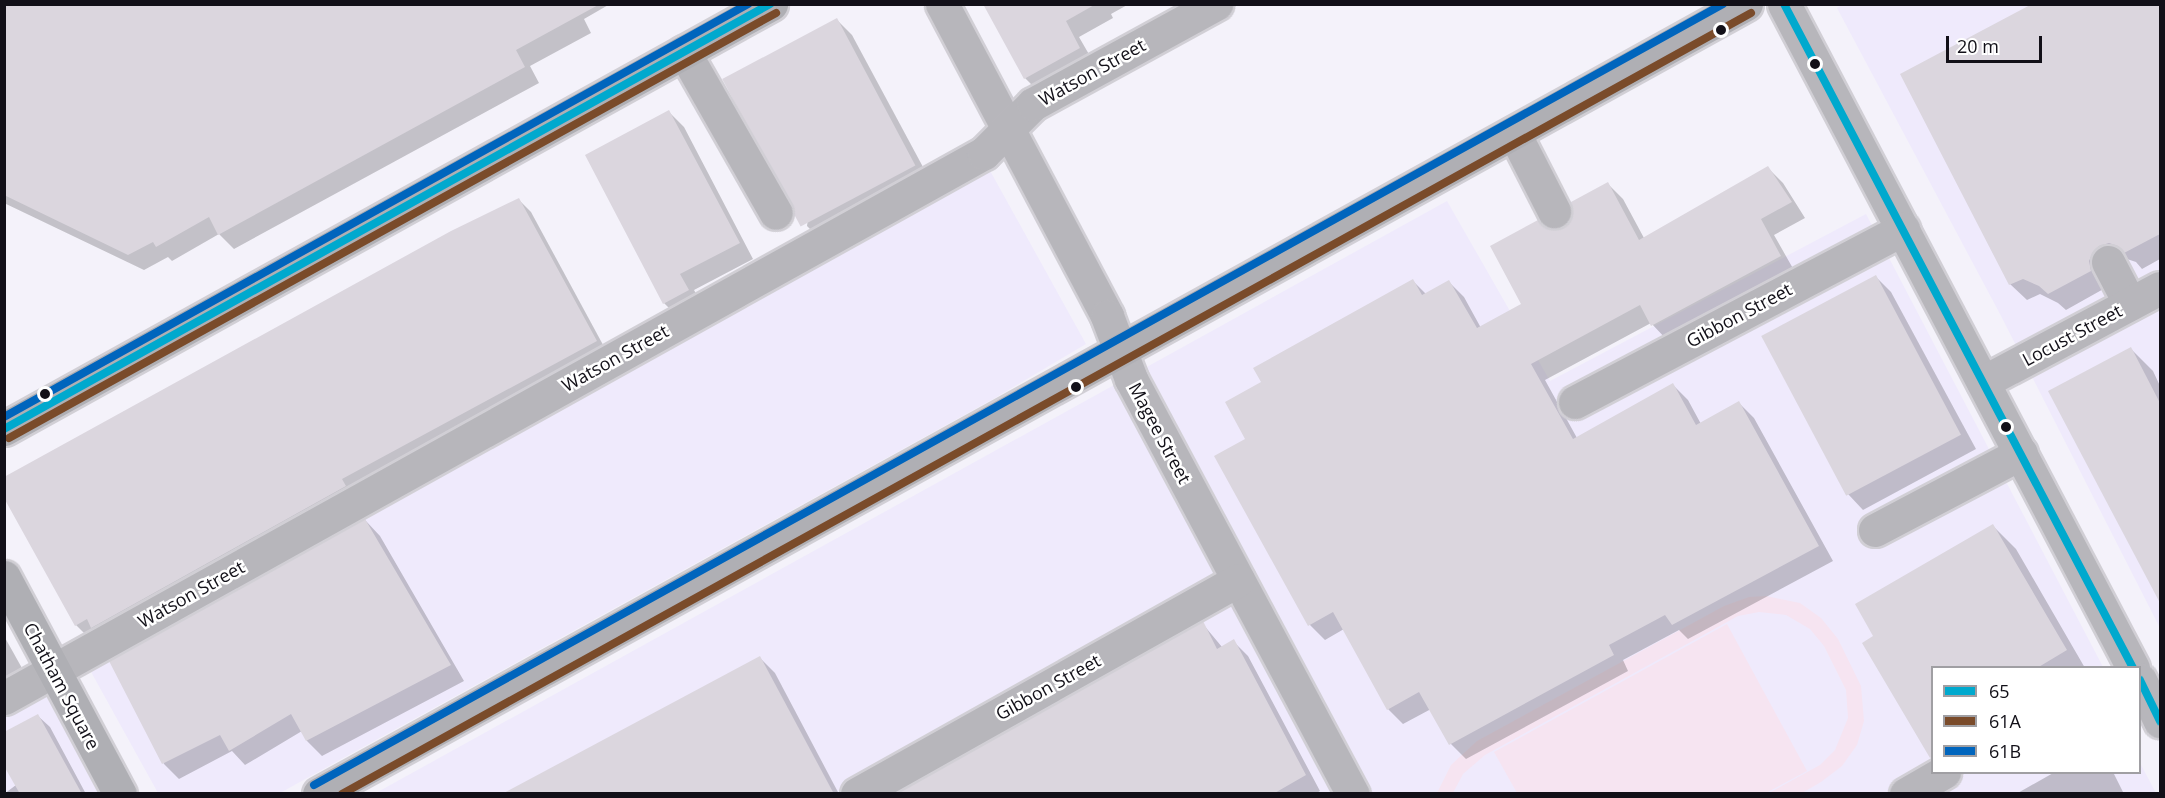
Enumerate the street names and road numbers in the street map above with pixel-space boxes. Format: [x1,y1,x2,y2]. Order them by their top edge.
street label: Watson Street [1035,34,1149,110]
street label: Gibbon Street [1683,278,1795,352]
street label: Locust Street [2018,300,2126,370]
street label: Watson Street [558,320,672,396]
street label: Magee Street [1124,379,1196,487]
street label: Watson Street [134,556,248,632]
street label: Chatham Square [19,619,105,753]
street label: Gibbon Street [992,649,1104,725]

